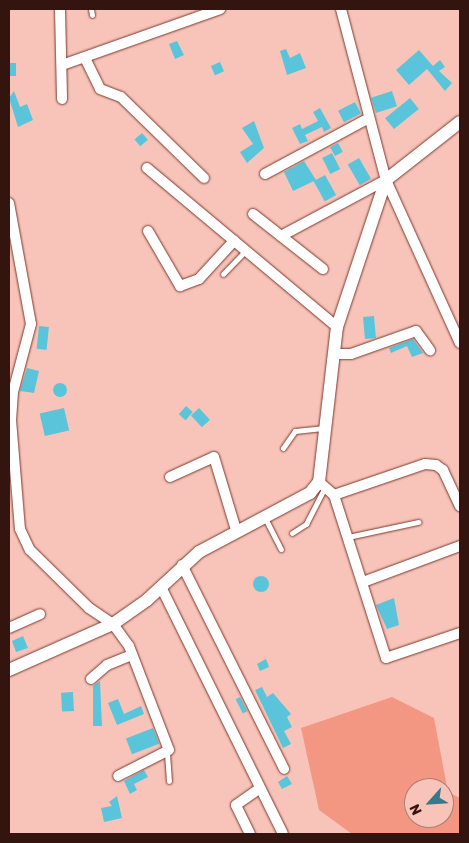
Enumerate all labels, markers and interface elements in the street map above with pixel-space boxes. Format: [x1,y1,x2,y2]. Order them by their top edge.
north arrow [404,778,454,828]
text: N [406,801,426,818]

